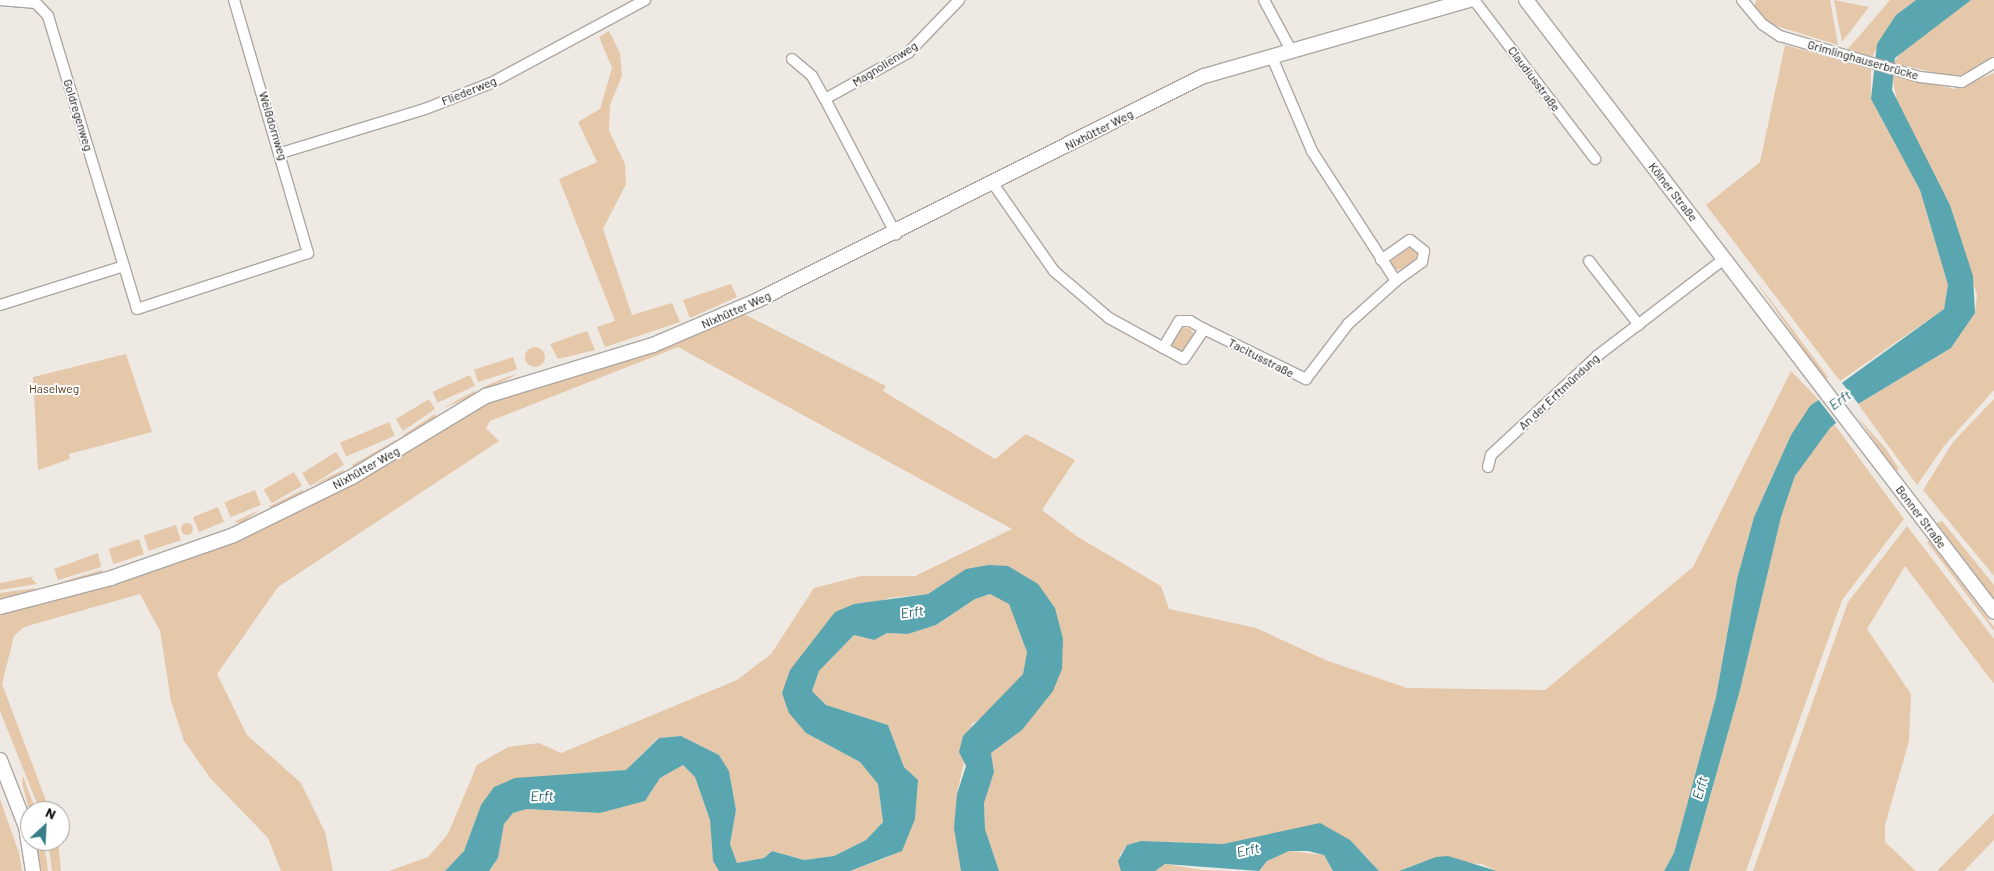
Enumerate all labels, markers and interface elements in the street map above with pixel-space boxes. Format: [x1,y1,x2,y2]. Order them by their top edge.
street label: Grimlinghauserbrücke [1806,37,1920,83]
street label: Magnolienweg [850,38,920,90]
street label: Claudiusstraße [1505,44,1563,114]
street label: Fliederweg [439,73,499,109]
street label: Goldregenweg [60,77,96,153]
street label: Weißdornweg [256,90,290,162]
street label: Nixhütter Weg [1063,107,1135,153]
street label: Kölner Straße [1646,160,1700,224]
street label: Nixhütter Weg [699,288,773,332]
street label: Tacitusstraße [1226,335,1296,381]
street label: An der Erftmündung [1516,351,1602,433]
park label: Haselweg [29,382,79,396]
water label: Erft [1826,386,1854,414]
street label: Nixhütter Weg [330,444,402,492]
street label: Bonner Straße [1893,483,1949,551]
water label: Erft [899,602,925,622]
water label: Erft [1689,775,1711,801]
water label: Erft [530,787,554,805]
north arrow [20,801,70,851]
text: N [43,803,59,823]
water label: Erft [1235,839,1261,861]

